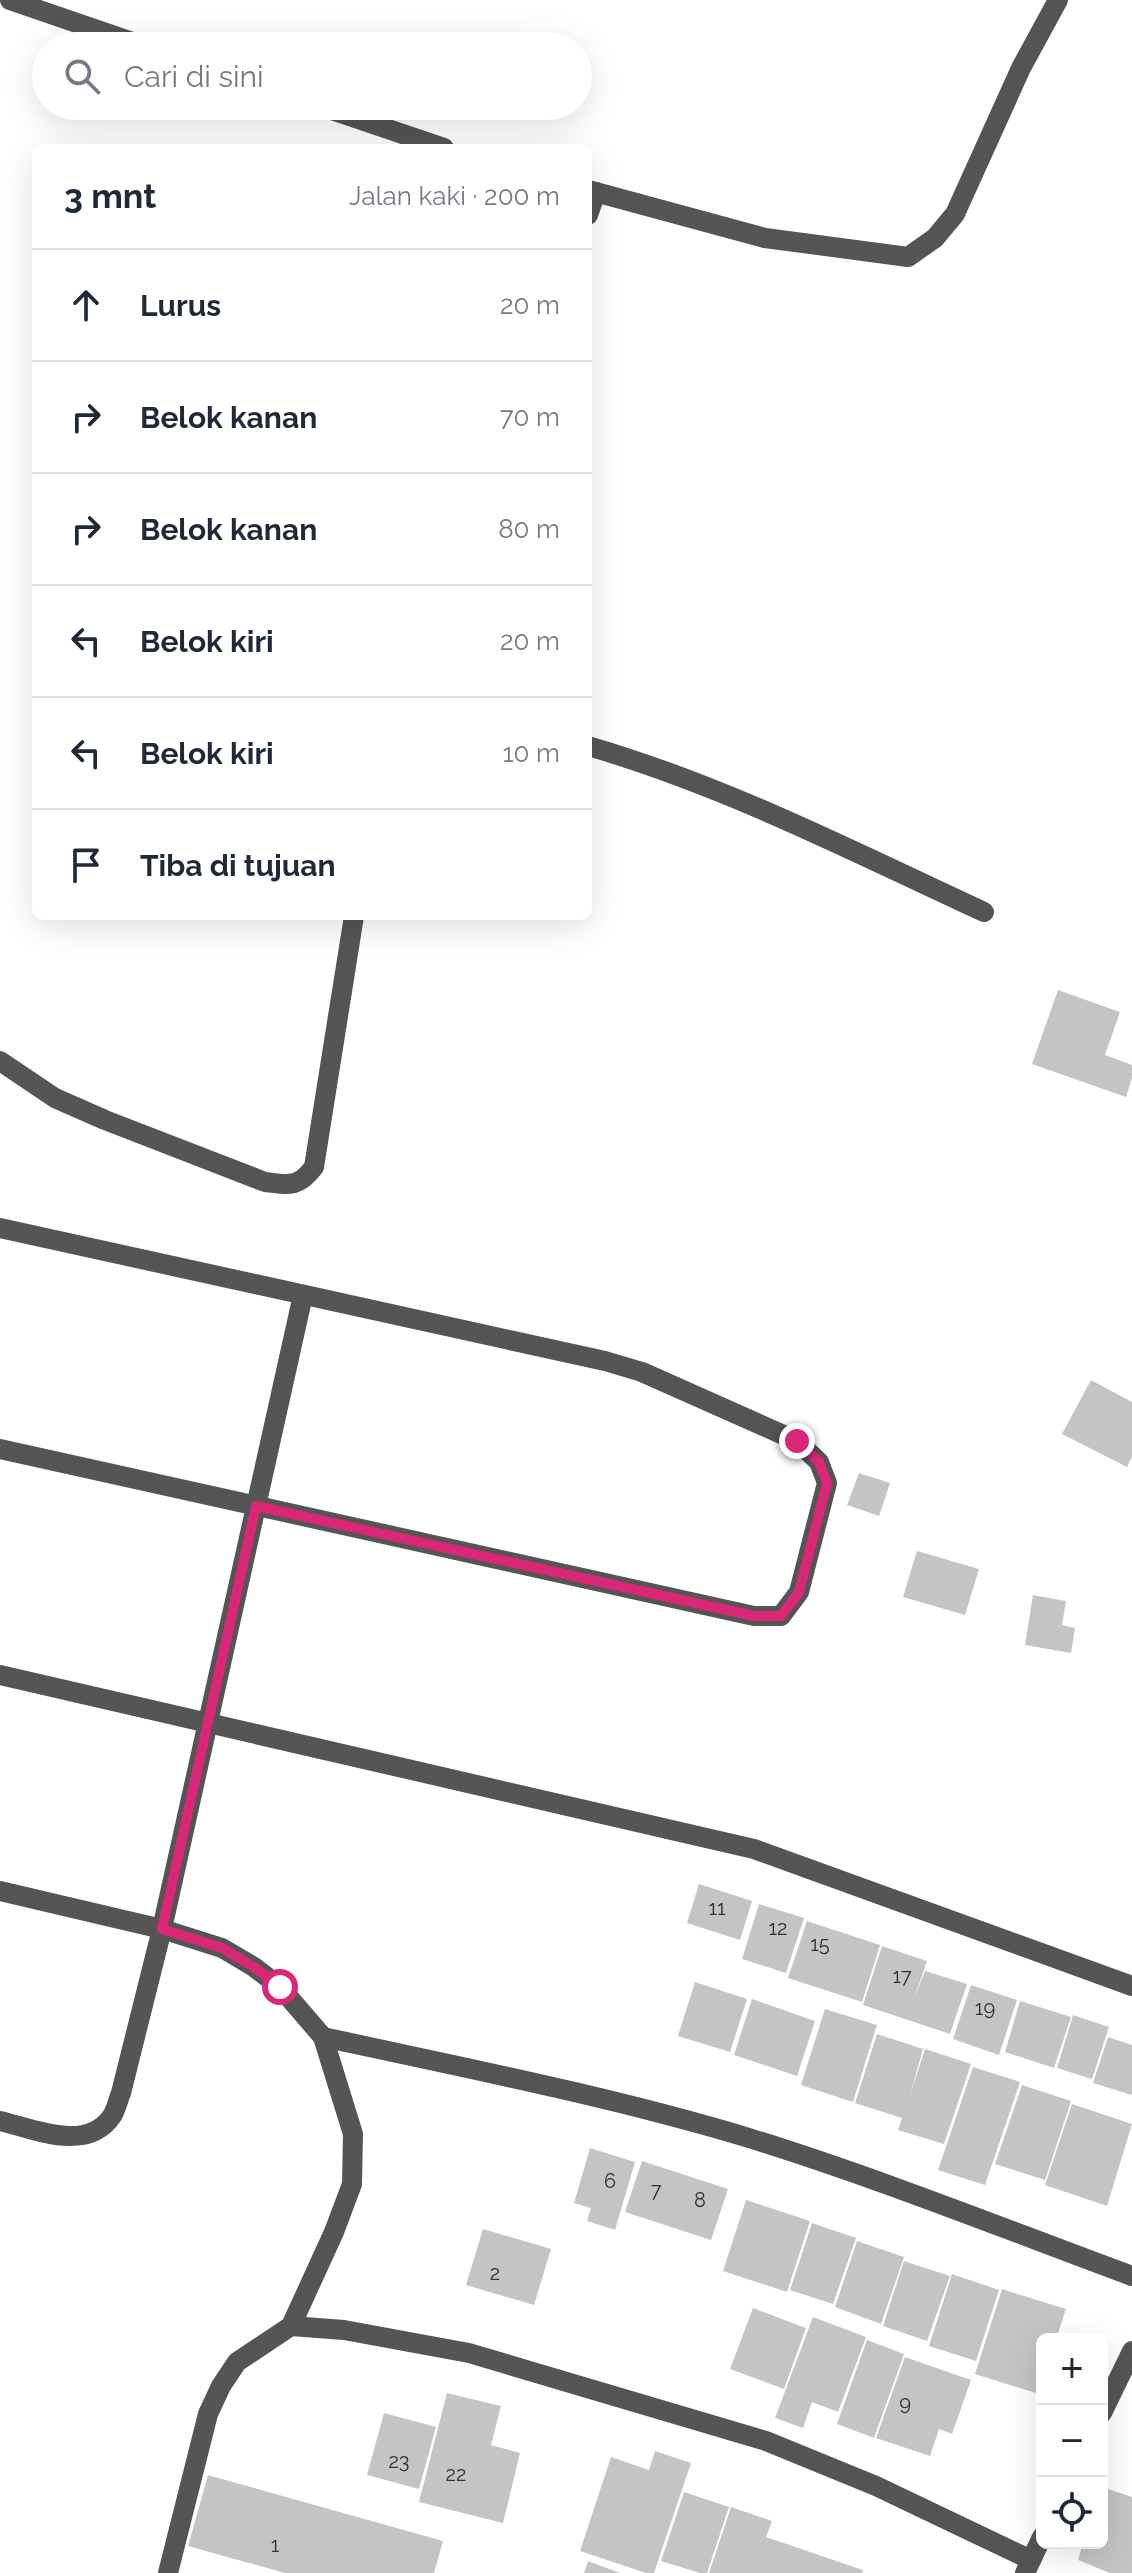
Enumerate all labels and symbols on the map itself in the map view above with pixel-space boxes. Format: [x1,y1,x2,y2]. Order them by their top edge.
route end [779,1423,815,1459]
house number: 11 [708,1896,726,1920]
house number: 12 [769,1916,787,1940]
house number: 15 [810,1932,830,1956]
house number: 17 [892,1964,912,1988]
route start [262,1969,298,2005]
house number: 19 [975,1996,995,2020]
house number: 6 [604,2169,616,2193]
house number: 7 [651,2178,662,2202]
house number: 8 [694,2188,706,2212]
house number: 2 [490,2261,500,2285]
house number: 9 [899,2391,911,2415]
house number: 23 [388,2449,410,2473]
house number: 22 [446,2462,466,2486]
house number: 1 [271,2533,280,2557]

